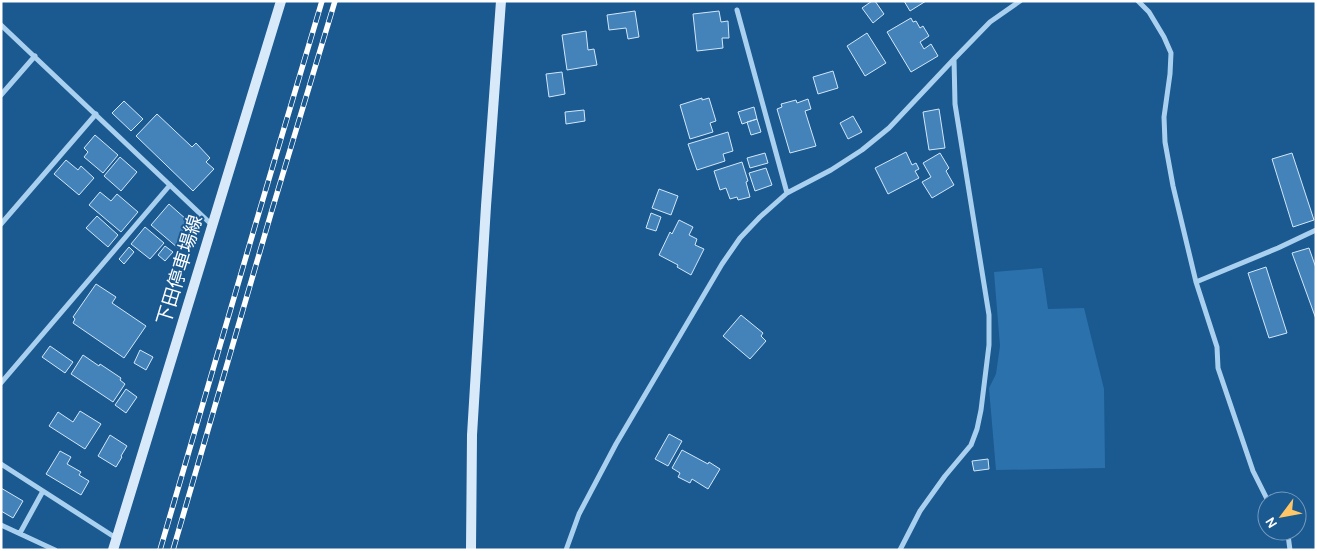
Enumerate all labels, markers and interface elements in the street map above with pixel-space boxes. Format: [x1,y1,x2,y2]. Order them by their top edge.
street label: 下田停車場線 [153,212,207,328]
north arrow [1257,491,1307,541]
text: N [1262,514,1281,531]

